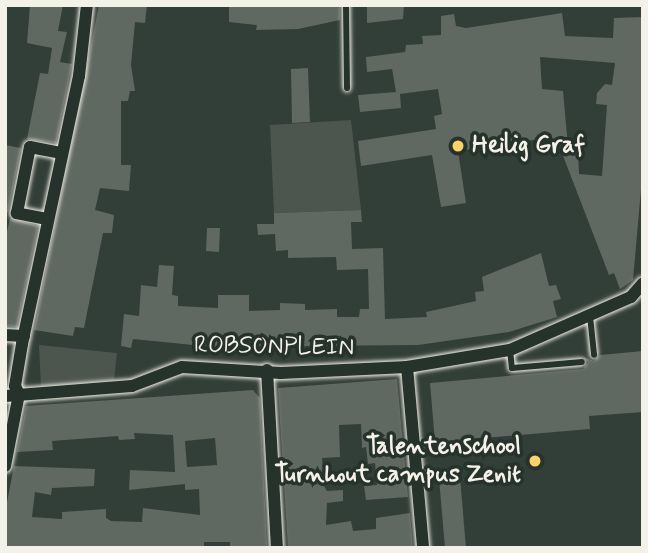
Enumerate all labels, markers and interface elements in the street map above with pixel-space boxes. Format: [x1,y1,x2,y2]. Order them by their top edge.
place label: Heilig Graf [472,132,583,160]
marker: Heilig Graf [450,138,466,154]
street label: ROBSONPLEIN [194,331,354,363]
place label: Talentenschool Turnhout campus Zenit [279,433,521,489]
marker: Talentenschool Turnhout campus Zenit [527,453,543,469]

